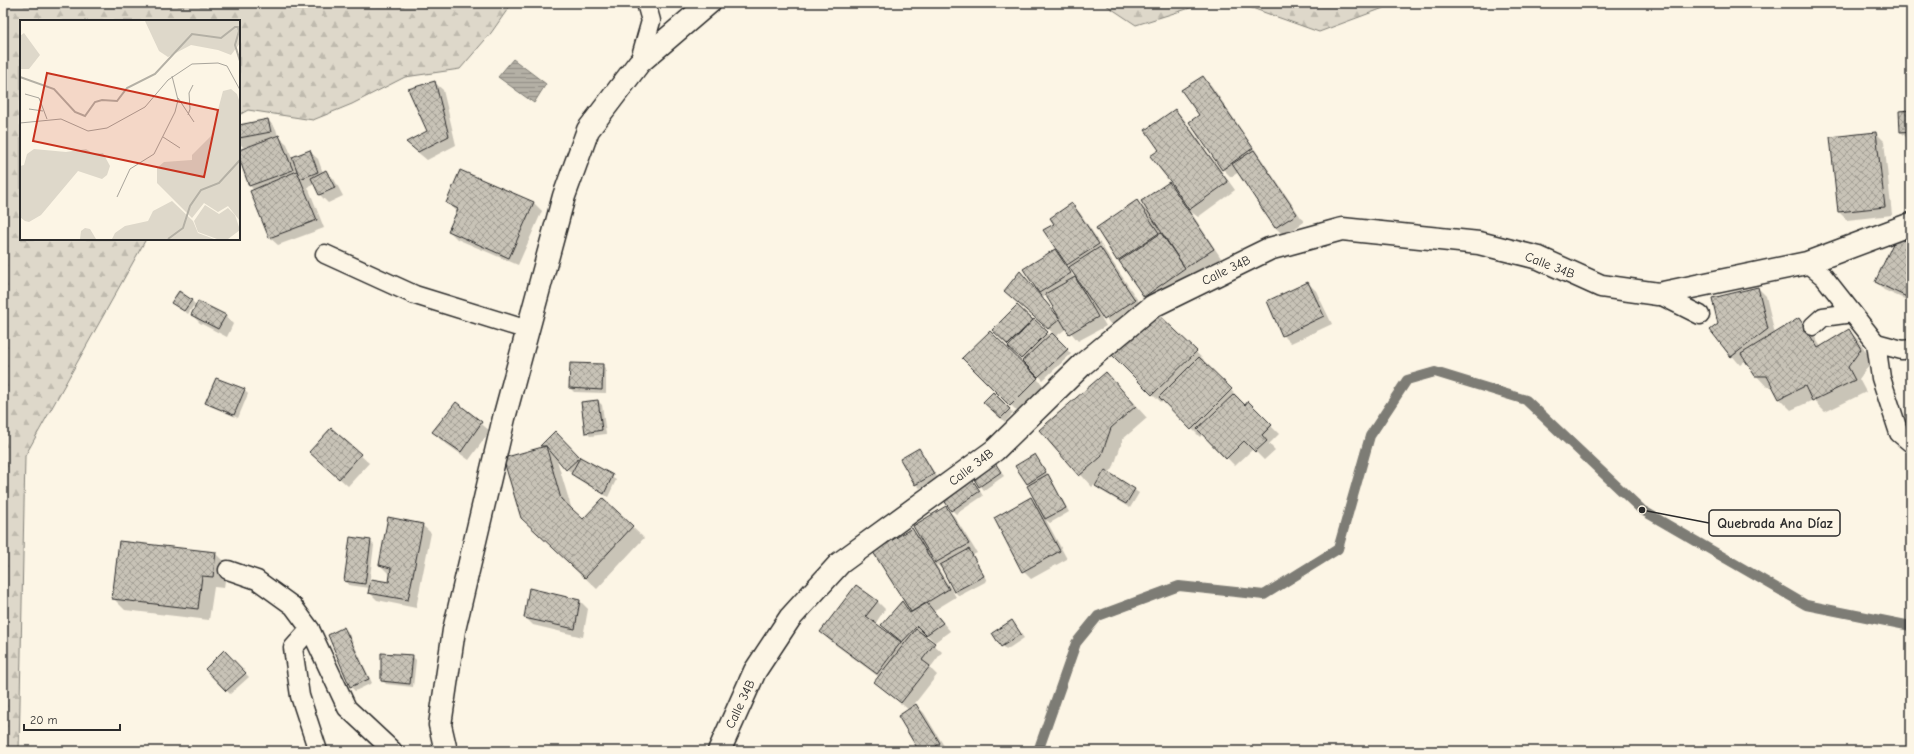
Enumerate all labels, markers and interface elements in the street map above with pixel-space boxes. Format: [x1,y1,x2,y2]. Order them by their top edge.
inset map [20,20,240,240]
street label: Calle 34B [1523,249,1577,281]
street label: Calle 34B [1199,252,1253,288]
street label: Calle 34B [946,445,996,489]
callout: Quebrada Ana Díaz [1709,510,1840,536]
text: Quebrada Ana Díaz [1717,515,1833,532]
street label: Calle 34B [722,677,758,731]
scale bar [24,706,120,732]
text: 20 m [30,713,58,727]

